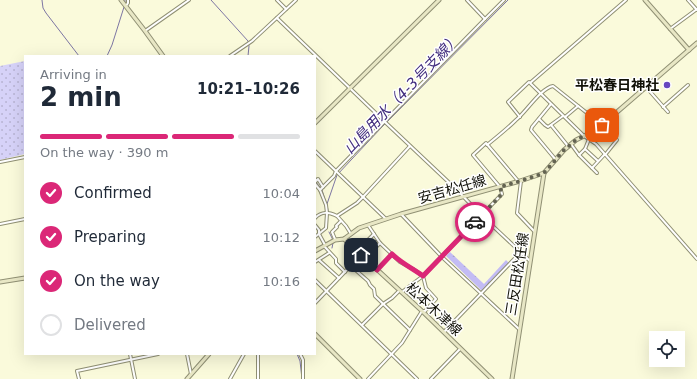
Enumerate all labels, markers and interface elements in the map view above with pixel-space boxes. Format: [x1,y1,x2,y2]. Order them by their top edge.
water label: 山島用水（4-3号支線） [340,30,464,158]
text: Arriving in [40,67,107,82]
place label: 平松春日神社 [575,77,659,93]
text: 10:21–10:26 [197,80,300,98]
marker: 平松春日神社 [662,80,672,90]
text: 2 min [40,82,122,112]
pin [585,108,619,142]
icon: bag [591,114,613,136]
text: On the way · 390 m [40,145,168,160]
street label: 安吉松任線 [416,172,488,206]
icon: check [40,182,62,204]
text: Confirmed [74,184,152,202]
text: 10:04 [263,186,300,201]
courier [455,202,495,242]
icon: car [464,211,486,233]
icon: check [40,226,62,248]
text: Preparing [74,228,146,246]
text: 10:12 [263,230,300,245]
street label: 三反田松任線 [503,231,531,317]
pin [344,238,378,272]
icon: home [350,244,372,266]
icon: check [40,270,62,292]
text: On the way [74,272,160,290]
text: 10:16 [263,274,300,289]
street label: 松本木津線 [403,279,465,339]
text: Delivered [74,316,146,334]
map controls [649,331,685,367]
button: locate [649,331,685,367]

